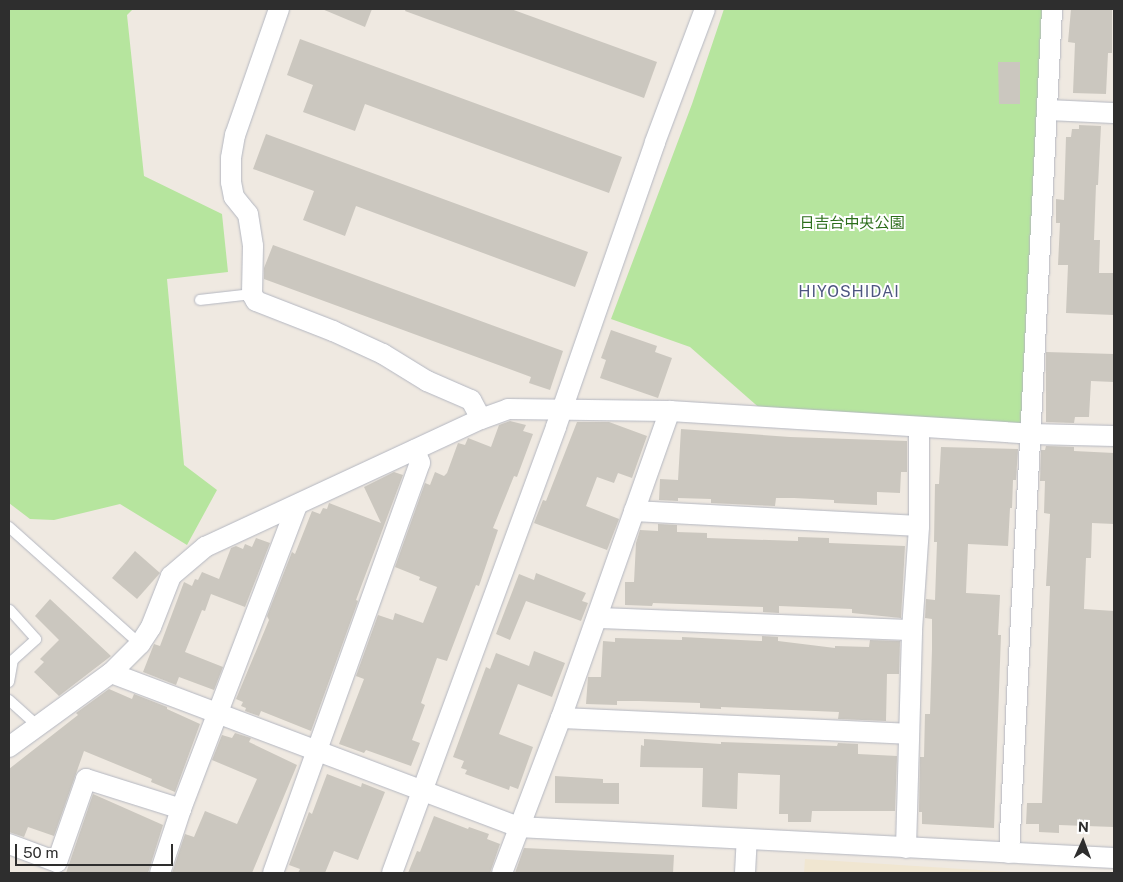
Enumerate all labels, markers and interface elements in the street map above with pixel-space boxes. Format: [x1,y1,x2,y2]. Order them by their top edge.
park label: 日吉台中央公園 [800,214,904,232]
district label: HIYOSHIDAI [797,282,901,302]
north arrow [1058,817,1108,867]
text: N [1078,819,1089,835]
scale bar [18,834,175,866]
text: 50 m [23,844,58,861]

